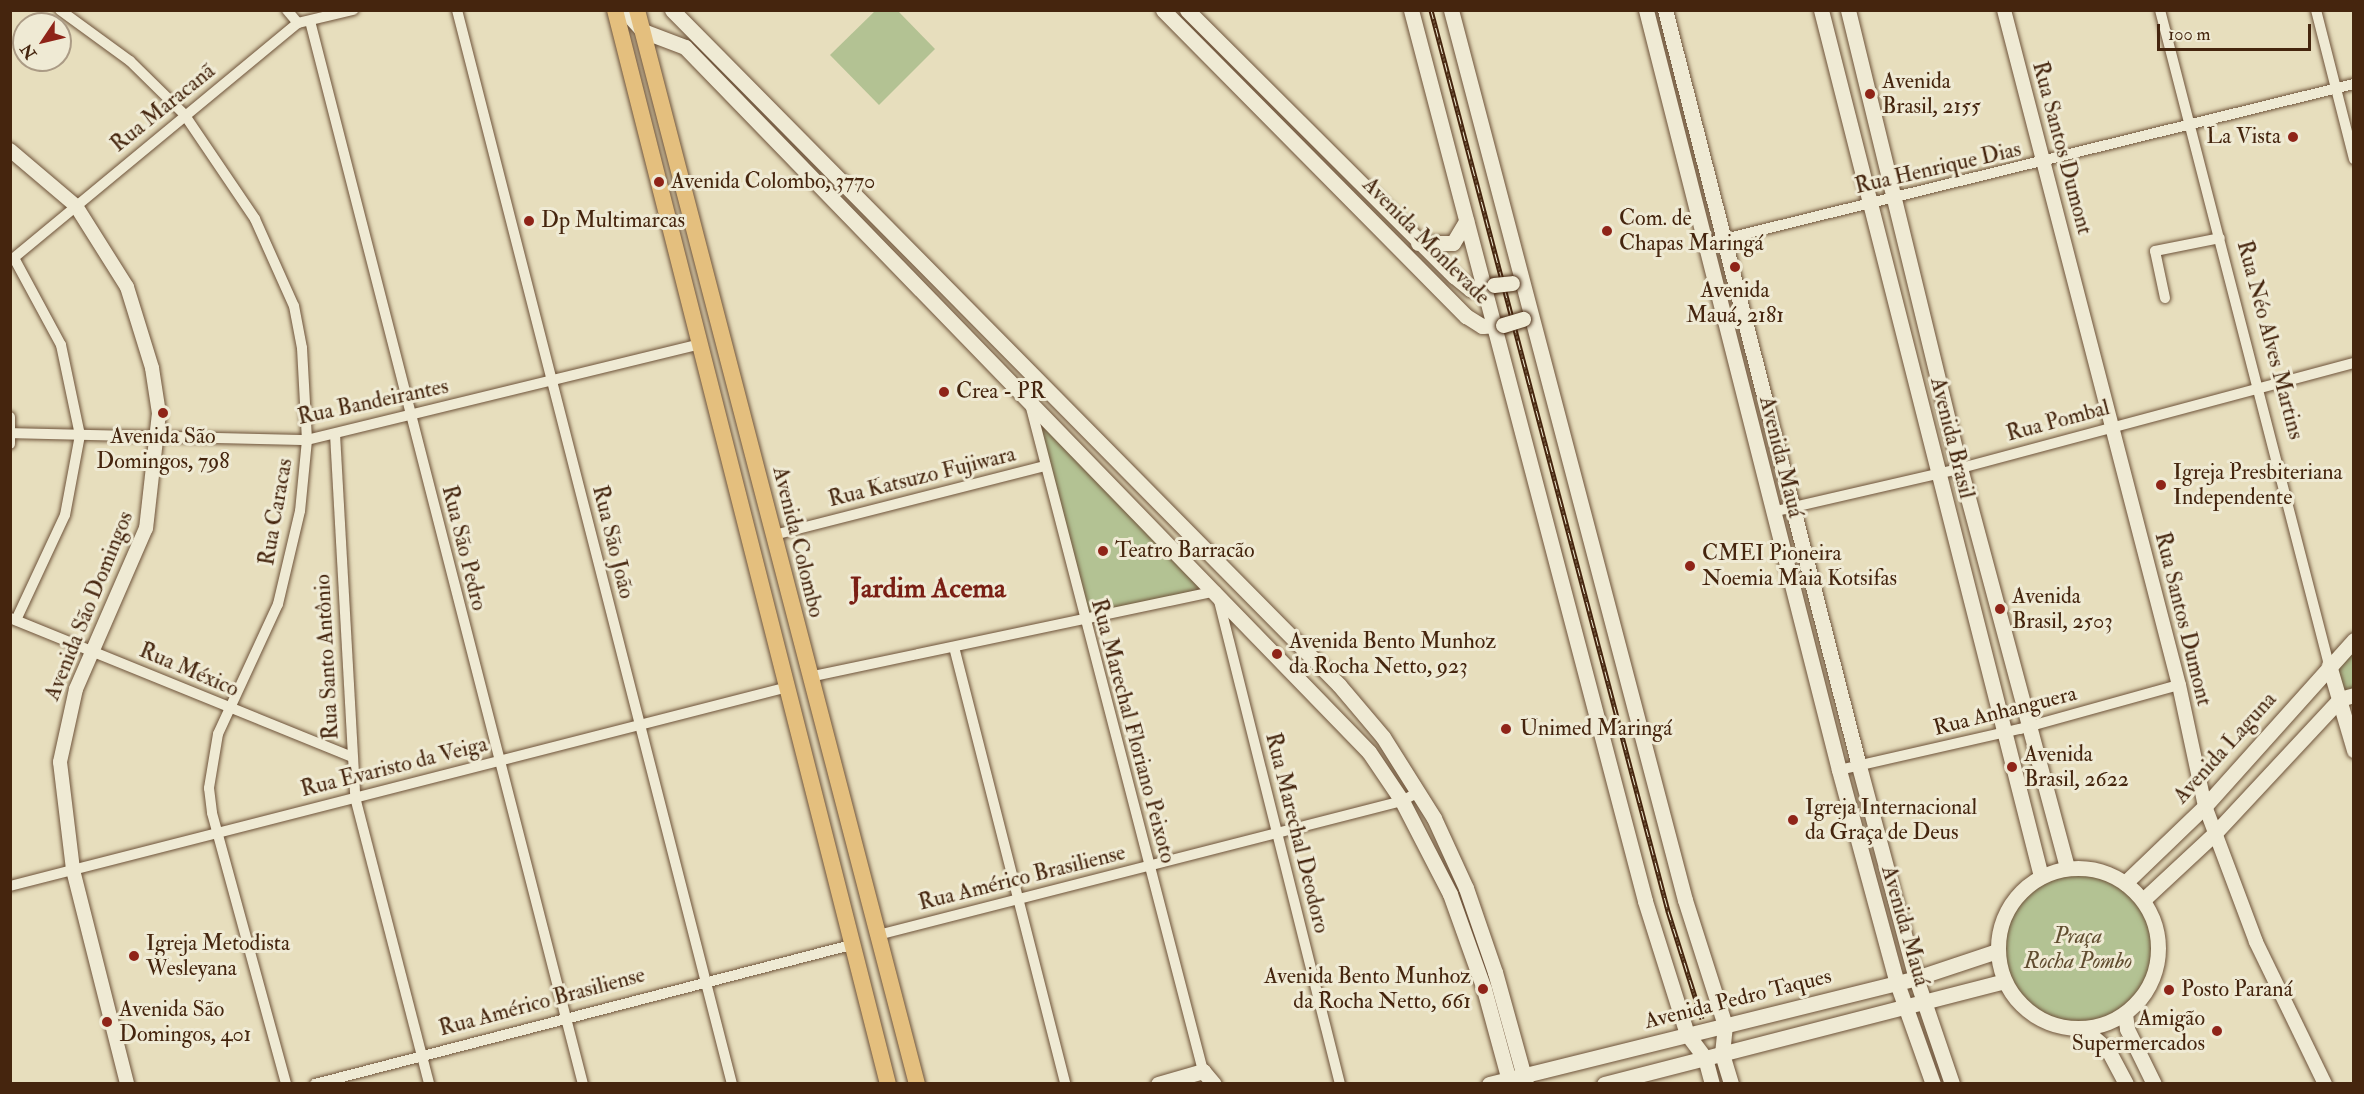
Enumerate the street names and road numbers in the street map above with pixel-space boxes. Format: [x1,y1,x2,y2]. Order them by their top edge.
street label: Rua Maracanã [106,58,220,158]
street label: Rua Santos Dumont [2026,59,2098,237]
street label: Rua Henrique Dias [1852,136,2024,200]
street label: Avenida Monlevade [1357,172,1495,310]
street label: Rua Néo Alves Martins [2231,238,2309,442]
street label: Rua Bandeirantes [295,373,451,431]
street label: Avenida Brasil [1924,375,1980,501]
street label: Avenida Mauá [1753,394,1809,520]
street label: Rua Pombal [2003,395,2113,447]
street label: Rua Katsuzo Fujiwara [826,441,1018,513]
street label: Rua Caracas [254,456,298,568]
street label: Avenida Colombo [766,464,830,620]
street label: Rua São Pedro [436,483,492,613]
street label: Rua São João [586,483,640,601]
street label: Avenida São Domingos [39,508,139,704]
street label: Rua Santos Dumont [2149,529,2217,709]
street label: Rua Santo Antônio [309,573,345,741]
street label: Rua Marechal Floriano Peixoto [1085,596,1181,866]
street label: Rua México [135,637,243,703]
street label: Rua Anhanguera [1931,680,2079,742]
street label: Avenida Laguna [2168,687,2282,809]
street label: Rua Marechal Deodoro [1259,730,1335,936]
street label: Rua Evaristo da Veiga [298,731,490,803]
street label: Rua Américo Brasiliense [916,840,1128,916]
street label: Avenida Mauá [1875,863,1935,989]
street label: Rua Américo Brasiliense [436,962,648,1042]
street label: Avenida Pedro Taques [1642,963,1834,1035]

